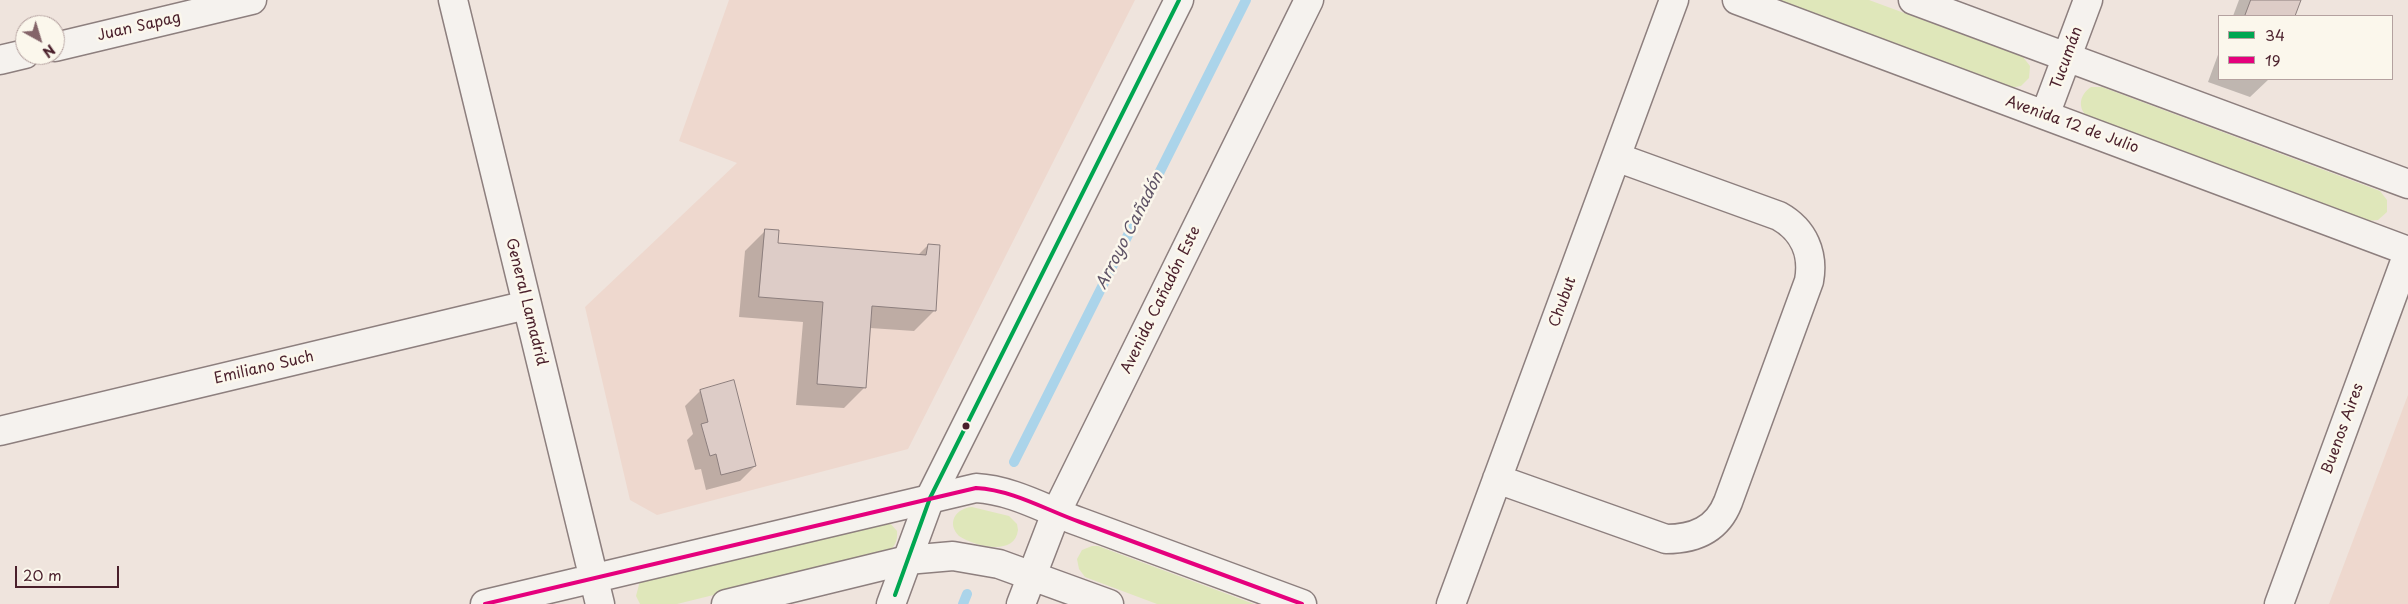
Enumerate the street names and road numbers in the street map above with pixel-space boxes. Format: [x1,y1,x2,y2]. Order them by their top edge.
street label: Juan Sapag [95,9,183,45]
street label: Tucumán [2047,24,2087,92]
street label: Avenida 12 de Julio [2003,93,2141,157]
street label: Avenida Cañadón Este [1117,223,1205,377]
street label: General Lamadrid [501,236,551,368]
street label: Chubut [1546,274,1580,330]
street label: Emiliano Such [212,348,316,388]
street label: Buenos Aires [2318,381,2368,477]

